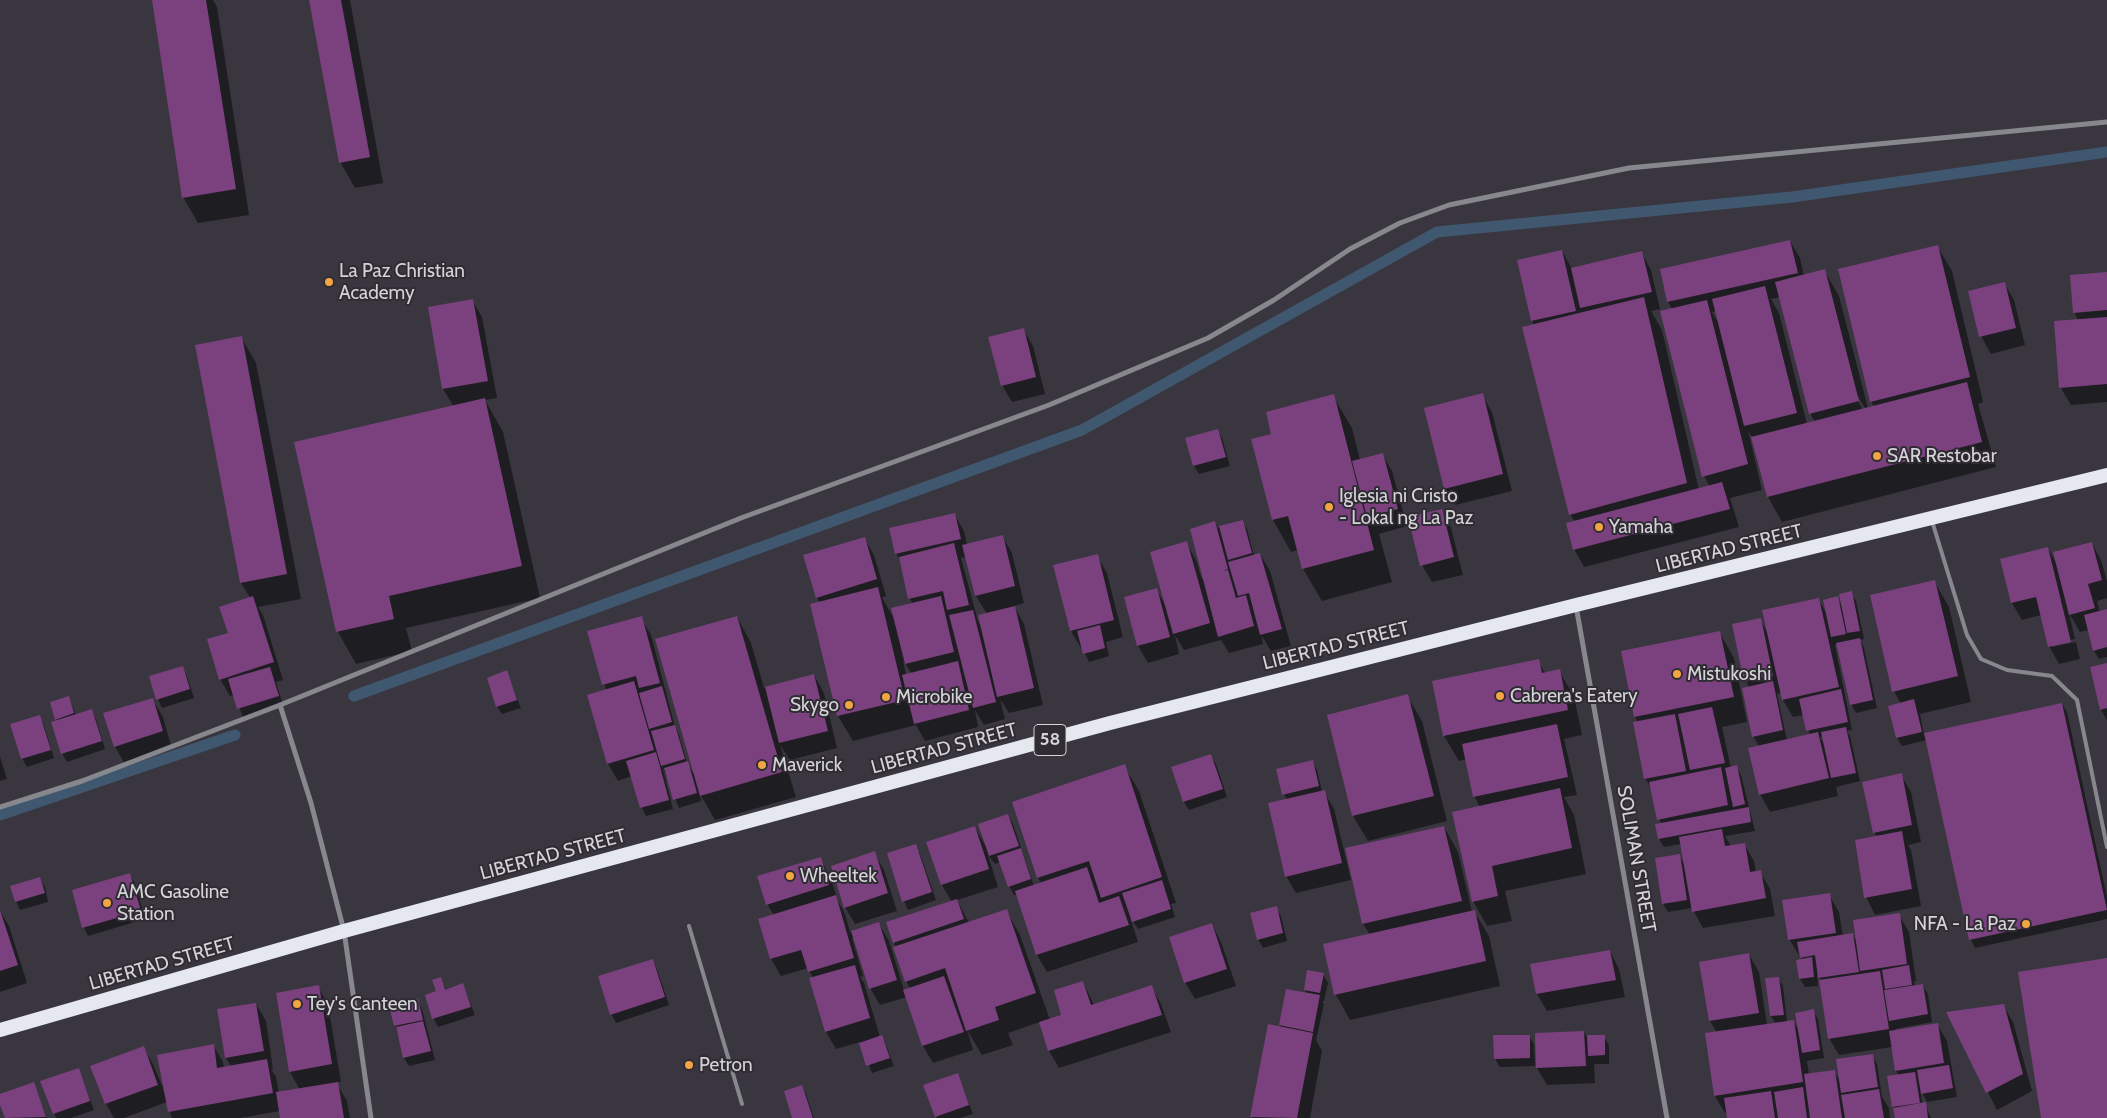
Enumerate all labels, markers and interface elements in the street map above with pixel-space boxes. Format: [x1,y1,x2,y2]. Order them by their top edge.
place label: La Paz Christian Academy [339,260,465,304]
marker: La Paz Christian Academy [323,276,335,288]
place label: SAR Restobar [1887,445,1997,467]
marker: SAR Restobar [1871,450,1883,462]
place label: Iglesia ni Cristo - Lokal ng La Paz [1339,485,1473,529]
marker: Iglesia ni Cristo - Lokal ng La Paz [1323,501,1335,513]
place label: Yamaha [1609,516,1673,538]
street label: LIBERTAD STREET [1653,520,1805,578]
marker: Yamaha [1593,521,1605,533]
street label: LIBERTAD STREET [1260,617,1412,675]
place label: Mistukoshi [1687,663,1771,685]
marker: Mistukoshi [1671,668,1683,680]
place label: Cabrera's Eatery [1510,685,1638,707]
place label: Microbike [896,686,972,708]
marker: Cabrera's Eatery [1494,690,1506,702]
marker: Microbike [880,691,892,703]
place label: Skygo [790,694,839,716]
marker: Skygo [843,699,855,711]
street label: LIBERTAD STREET [869,719,1019,779]
road number: 58 [1034,724,1066,756]
place label: Maverick [772,754,842,776]
marker: Maverick [756,759,768,771]
street label: SOLIMAN STREET [1612,784,1660,934]
street label: LIBERTAD STREET [478,825,628,885]
place label: Wheeltek [800,865,877,887]
marker: Wheeltek [784,870,796,882]
place label: AMC Gasoline Station [117,881,229,925]
marker: AMC Gasoline Station [101,897,113,909]
place label: NFA - La Paz [1914,913,2016,935]
marker: NFA - La Paz [2020,918,2032,930]
street label: LIBERTAD STREET [87,932,237,996]
place label: Tey's Canteen [307,993,418,1015]
marker: Tey's Canteen [291,998,303,1010]
place label: Petron [699,1054,753,1076]
marker: Petron [683,1059,695,1071]

